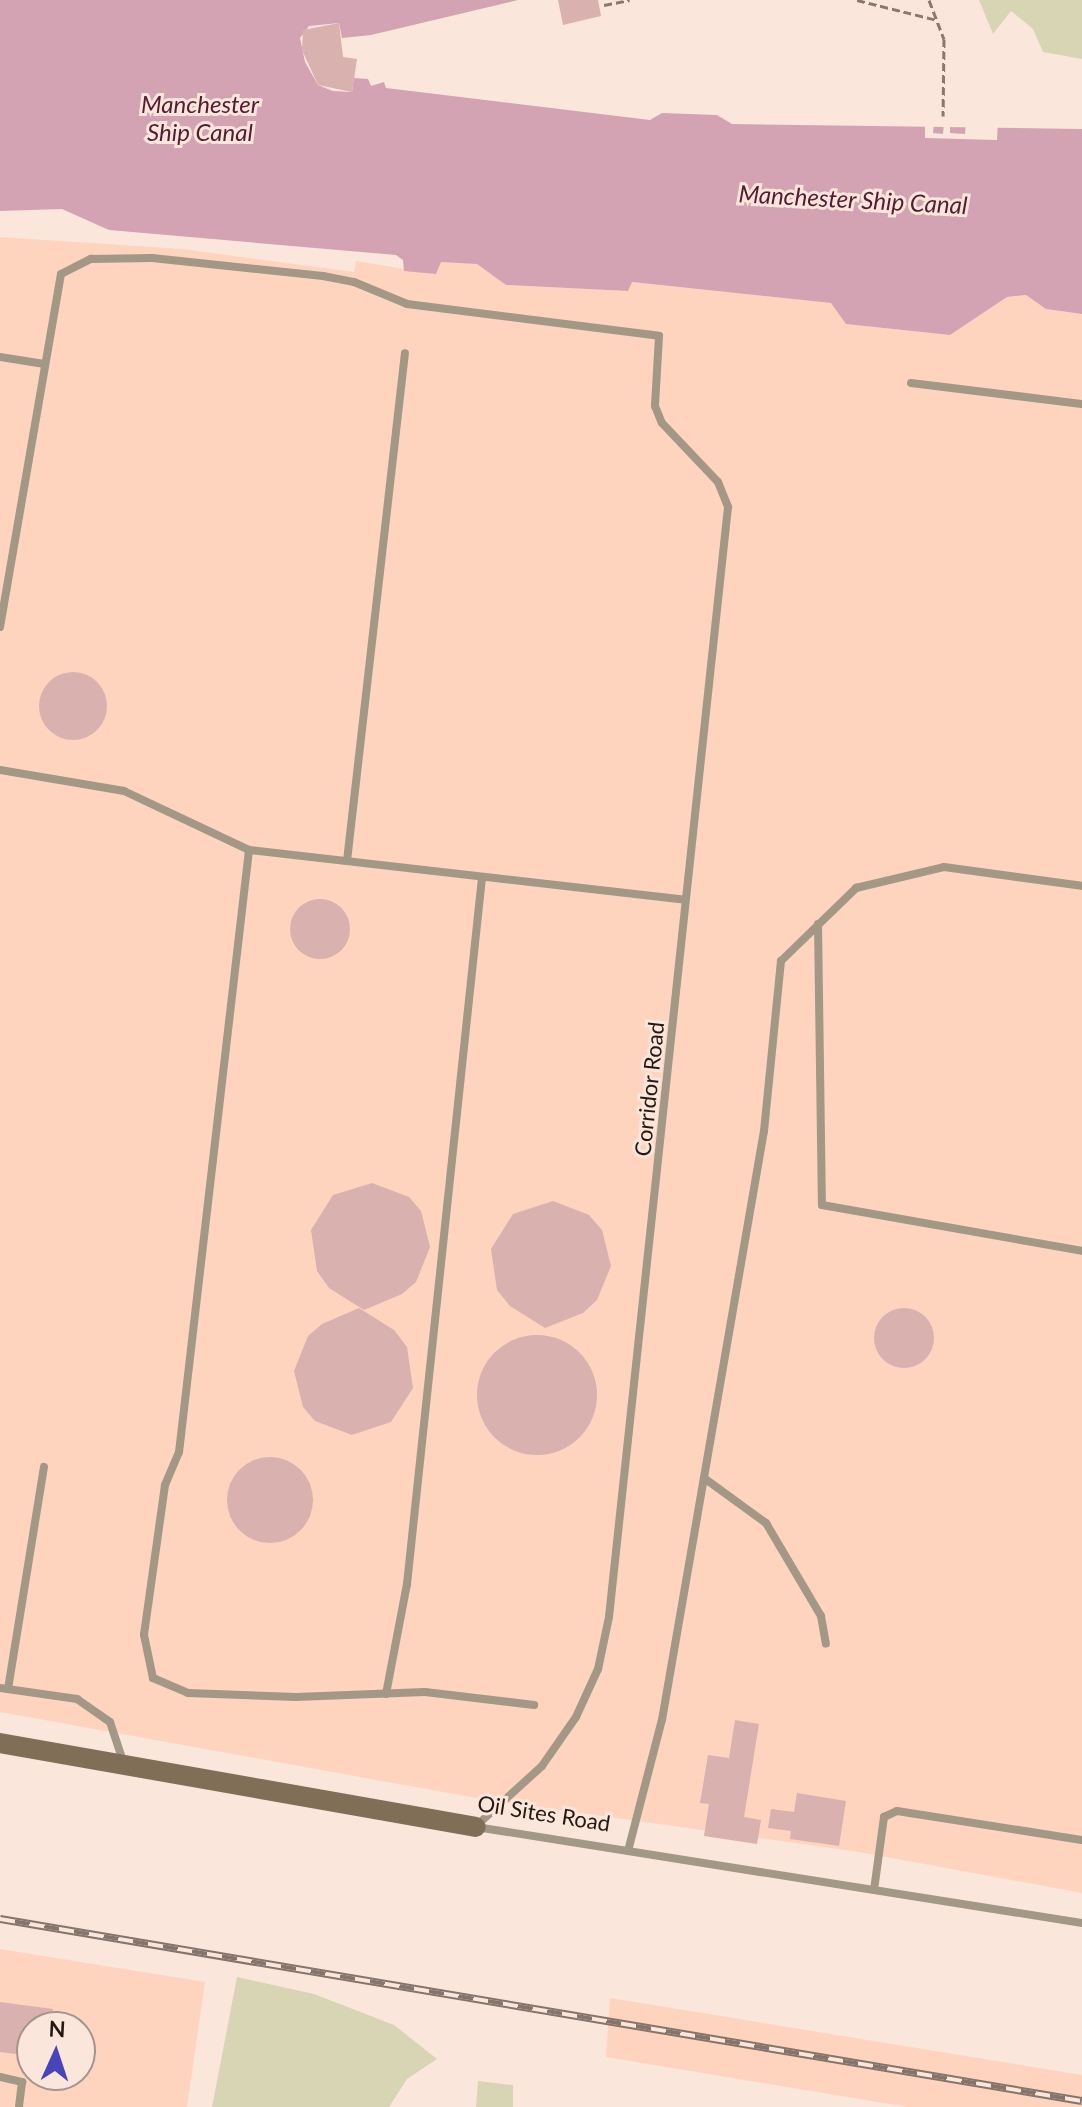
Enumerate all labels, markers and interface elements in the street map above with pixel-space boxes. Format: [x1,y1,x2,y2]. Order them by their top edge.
water label: Manchester Ship Canal [141,90,259,146]
water label: Manchester Ship Canal [738,179,968,219]
street label: Corridor Road [629,1020,669,1158]
street label: Oil Sites Road [476,1789,612,1837]
north arrow [16,2011,96,2091]
text: N [48,2015,66,2042]

